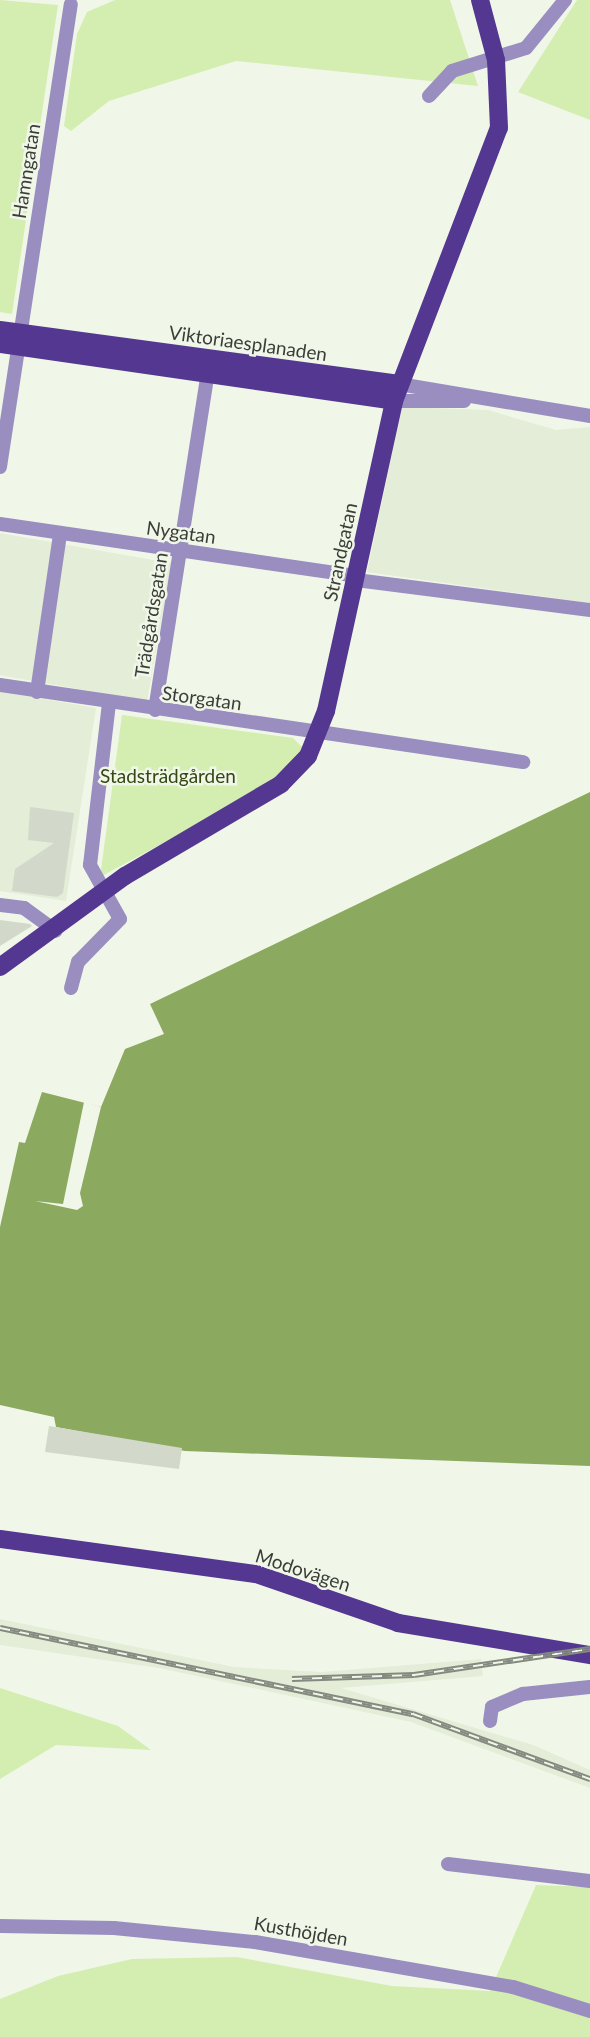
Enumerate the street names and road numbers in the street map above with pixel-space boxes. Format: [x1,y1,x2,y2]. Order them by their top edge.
street label: Hamngatan [7,122,45,220]
street label: Viktoriaesplanaden [167,321,329,365]
street label: Strandgatan [318,501,362,603]
street label: Nygatan [145,516,217,548]
street label: Trädgårdsgatan [130,551,172,679]
street label: Storgatan [161,681,243,715]
street label: Modovägen [253,1544,353,1596]
street label: Kusthöjden [252,1912,350,1950]

